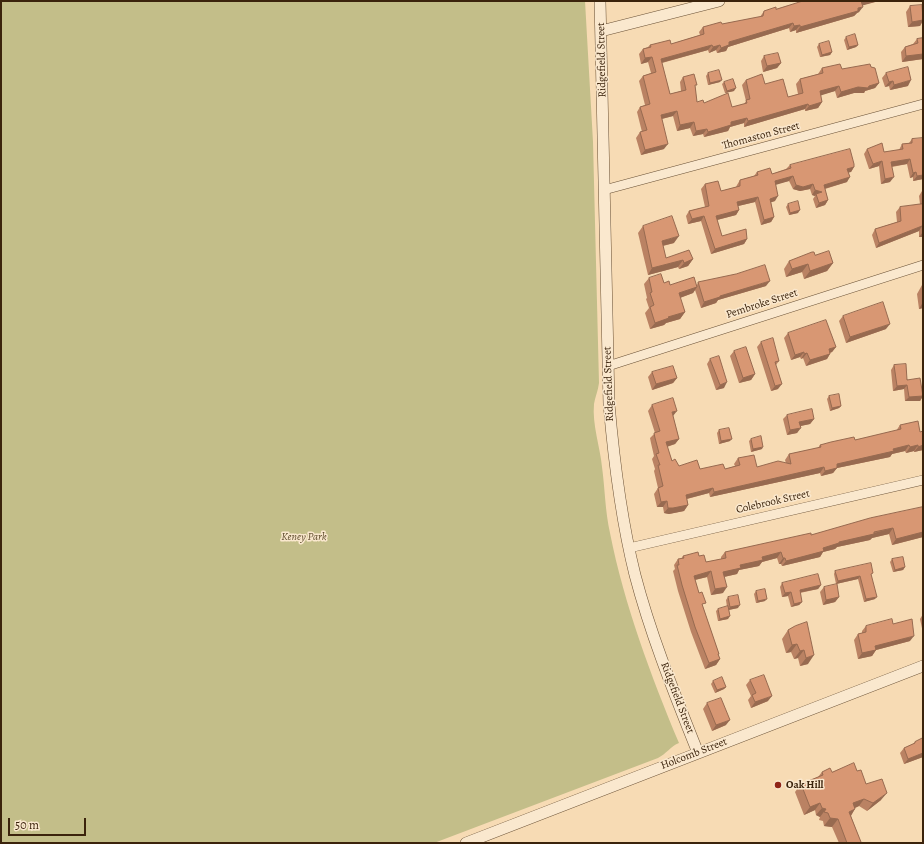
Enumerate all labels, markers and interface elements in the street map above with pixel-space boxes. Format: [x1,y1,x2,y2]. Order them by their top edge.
street label: Ridgefield Street [595,22,609,98]
street label: Thomaston Street [721,119,801,153]
street label: Pembroke Street [725,286,799,322]
street label: Ridgefield Street [601,346,617,422]
street label: Colebrook Street [735,487,811,517]
park label: Keney Park [281,530,327,544]
street label: Ridgefield Street [657,661,697,735]
street label: Holcomb Street [659,735,729,773]
place label: Oak Hill [786,778,823,792]
marker: Oak Hill [773,780,783,790]
scale bar [10,810,88,836]
text: 50 m [15,817,39,833]

